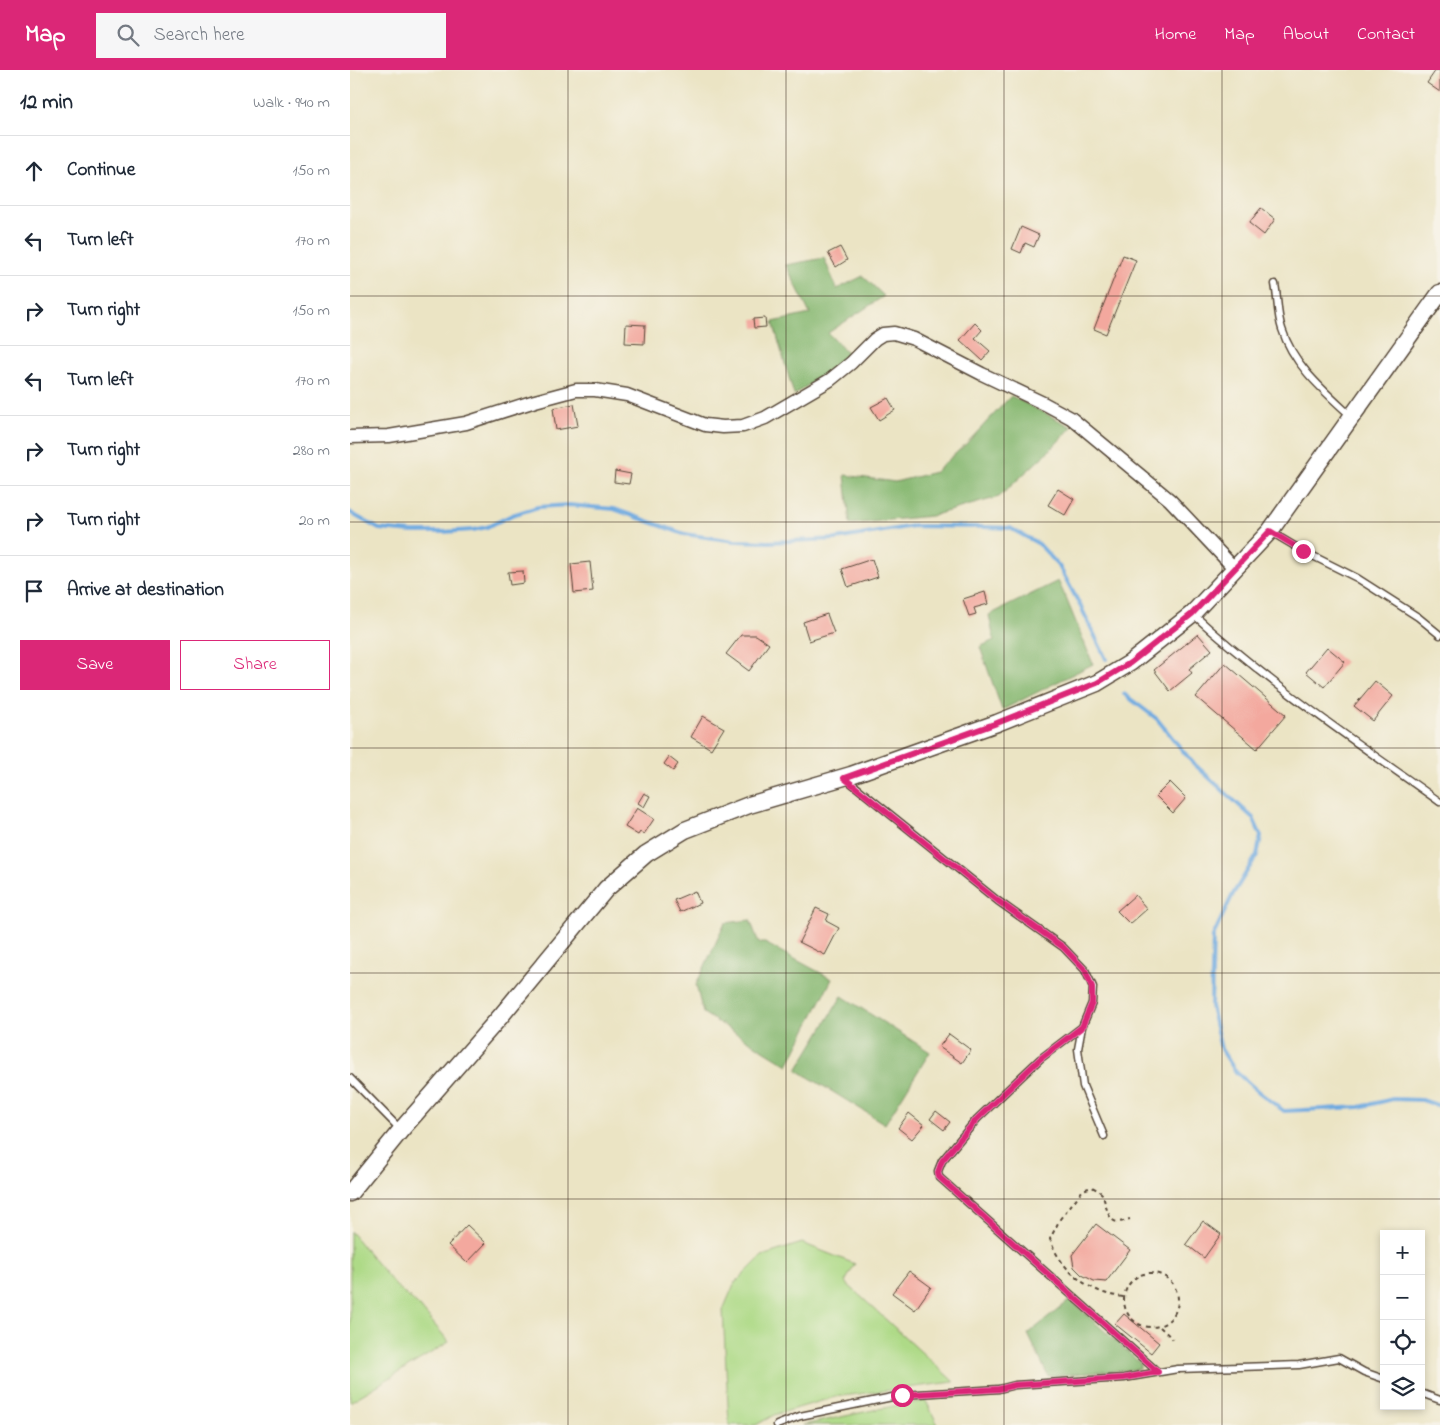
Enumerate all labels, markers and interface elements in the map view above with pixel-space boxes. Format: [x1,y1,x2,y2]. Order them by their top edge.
search box [96,13,446,58]
text: Map [25,18,66,53]
icon: search [114,21,142,49]
text: Search here [154,22,245,49]
text: Home [1155,22,1196,48]
text: Map [1224,22,1255,48]
text: About [1283,22,1329,48]
text: Contact [1357,22,1415,48]
text: 12 min [20,88,73,118]
text: Walk · 940 m [253,91,330,115]
icon: ahead [20,157,48,185]
text: Continue [67,157,135,184]
text: 150 m [292,159,330,183]
icon: left [20,227,48,255]
text: Turn left [67,227,134,254]
text: 170 m [295,229,330,253]
icon: right [20,297,48,325]
text: Turn right [67,297,140,324]
text: 150 m [292,299,330,323]
icon: left [20,367,48,395]
text: Turn left [67,367,134,394]
text: 170 m [295,369,330,393]
icon: right [20,437,48,465]
text: Turn right [67,437,140,464]
text: 280 m [293,439,330,463]
icon: right [20,507,48,535]
text: Turn right [67,507,140,534]
text: 20 m [299,509,330,533]
route end [1292,540,1315,563]
icon: arrive [20,577,48,605]
text: Arrive at destination [67,577,224,604]
button: Save [20,640,170,690]
button: Share [180,640,330,690]
map controls [1380,1230,1425,1410]
button: + [1380,1230,1425,1275]
button: − [1380,1275,1425,1320]
button: locate [1380,1320,1425,1365]
button: layers [1380,1365,1425,1410]
route start [891,1384,914,1407]

